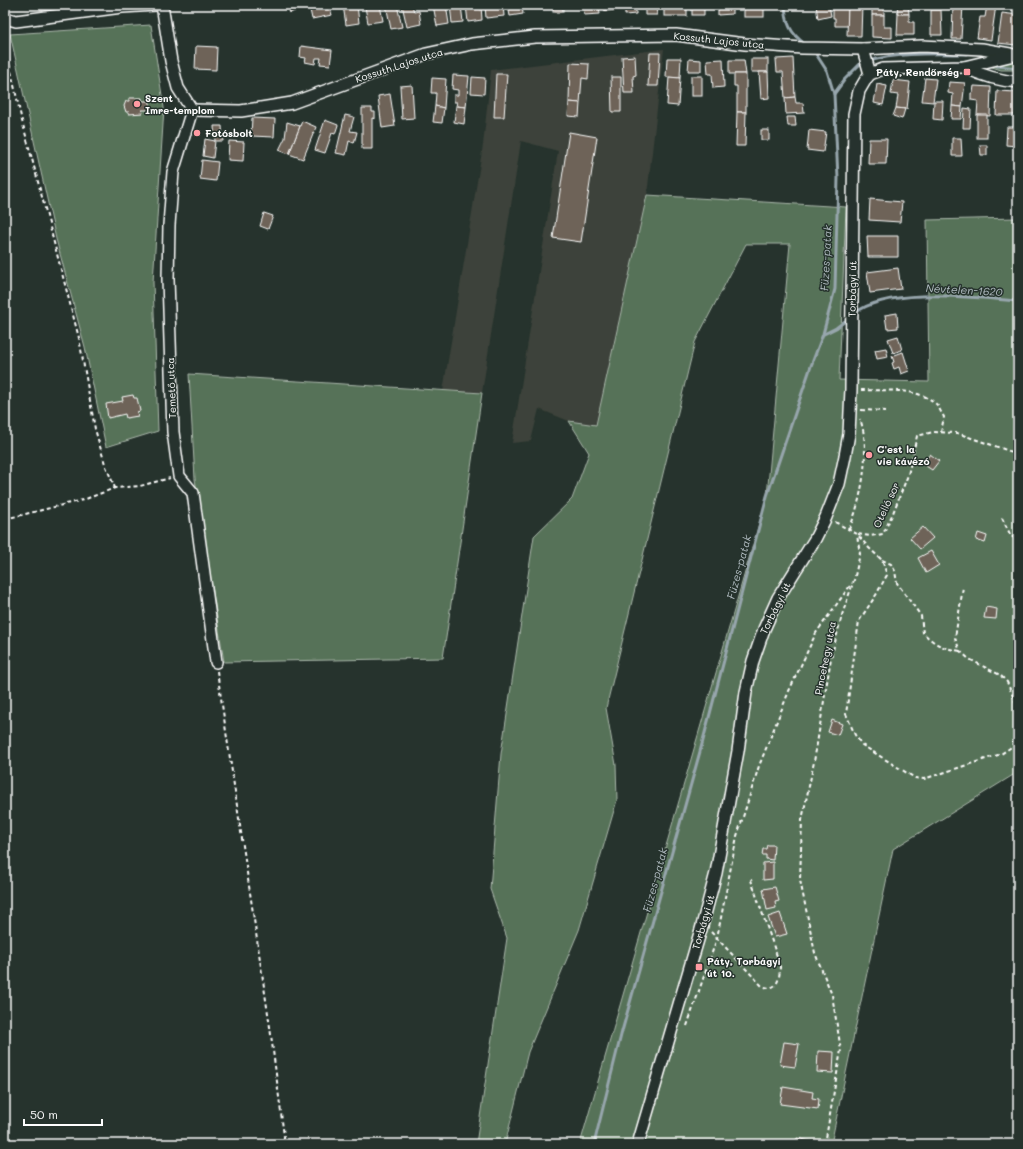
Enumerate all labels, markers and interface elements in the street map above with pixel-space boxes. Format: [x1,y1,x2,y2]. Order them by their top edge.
street label: Kossuth Lajos utca [673,28,765,52]
street label: Kossuth Lajos utca [353,44,445,86]
place label: Páty, Rendőrség [876,65,959,79]
marker: Páty, Rendőrség [962,67,972,77]
place label: Szent Imre-templom [145,91,215,117]
marker: Szent Imre-templom [132,99,142,109]
place label: Fotósbolt [205,126,253,140]
marker: Fotósbolt [192,128,202,138]
water label: Füzes-patak [816,224,835,291]
street label: Torbágyi út [845,261,859,317]
water label: Névtelen-1620 [925,280,1003,299]
street label: Temető utca [163,357,179,419]
place label: C'est la vie kávézó [877,442,930,468]
marker: C'est la vie kávézó [864,450,874,460]
street label: Otelló sor [869,480,903,530]
water label: Füzes-patak [723,533,754,601]
street label: Torbágyi út [756,580,794,636]
street label: Pincehegy utca [811,620,839,696]
water label: Füzes-patak [639,846,670,914]
street label: Torbágyi út [689,893,717,951]
place label: Páty, Torbágyi út 10. [707,954,781,980]
marker: Páty, Torbágyi út 10. [694,962,704,972]
scale bar [24,1101,102,1127]
text: 50 m [30,1106,58,1122]

